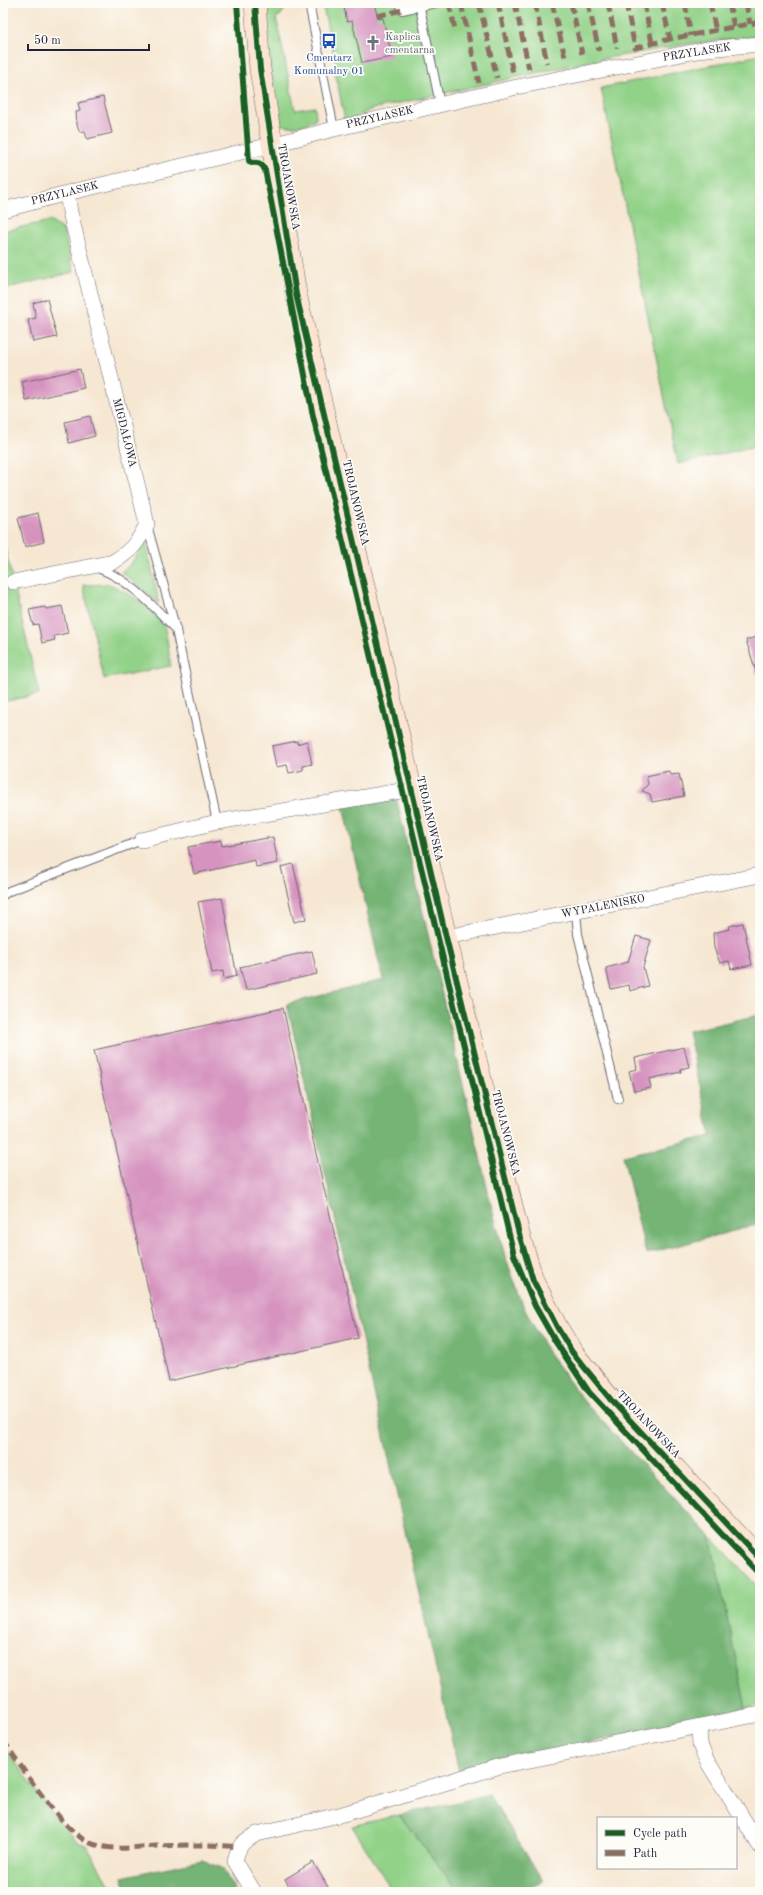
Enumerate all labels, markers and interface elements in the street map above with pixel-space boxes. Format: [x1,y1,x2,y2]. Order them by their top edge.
scale bar [28,26,149,52]
bus stop icon: Cmentarz Komunalny 01 [320,32,338,50]
place label: Kaplica cmentarna [385,32,435,56]
text: 50 m [34,34,61,47]
church icon: Kaplica cmentarna [364,34,382,52]
street label: PRZYLASEK [662,42,732,64]
place label: Cmentarz Komunalny 01 [294,53,364,77]
street label: PRZYLASEK [345,105,415,131]
street label: TROJANOWSKA [275,143,301,232]
street label: PRZYLASEK [30,180,100,208]
street label: MIGDAŁOWA [110,397,138,469]
street label: TROJANOWSKA [340,459,370,548]
street label: TROJANOWSKA [414,775,444,864]
street label: WYPALENISKO [560,893,646,921]
street label: TROJANOWSKA [489,1089,521,1177]
street label: TROJANOWSKA [614,1389,682,1461]
legend [597,1817,737,1869]
text: Cycle path [633,1828,688,1840]
text: Path [633,1848,658,1860]

